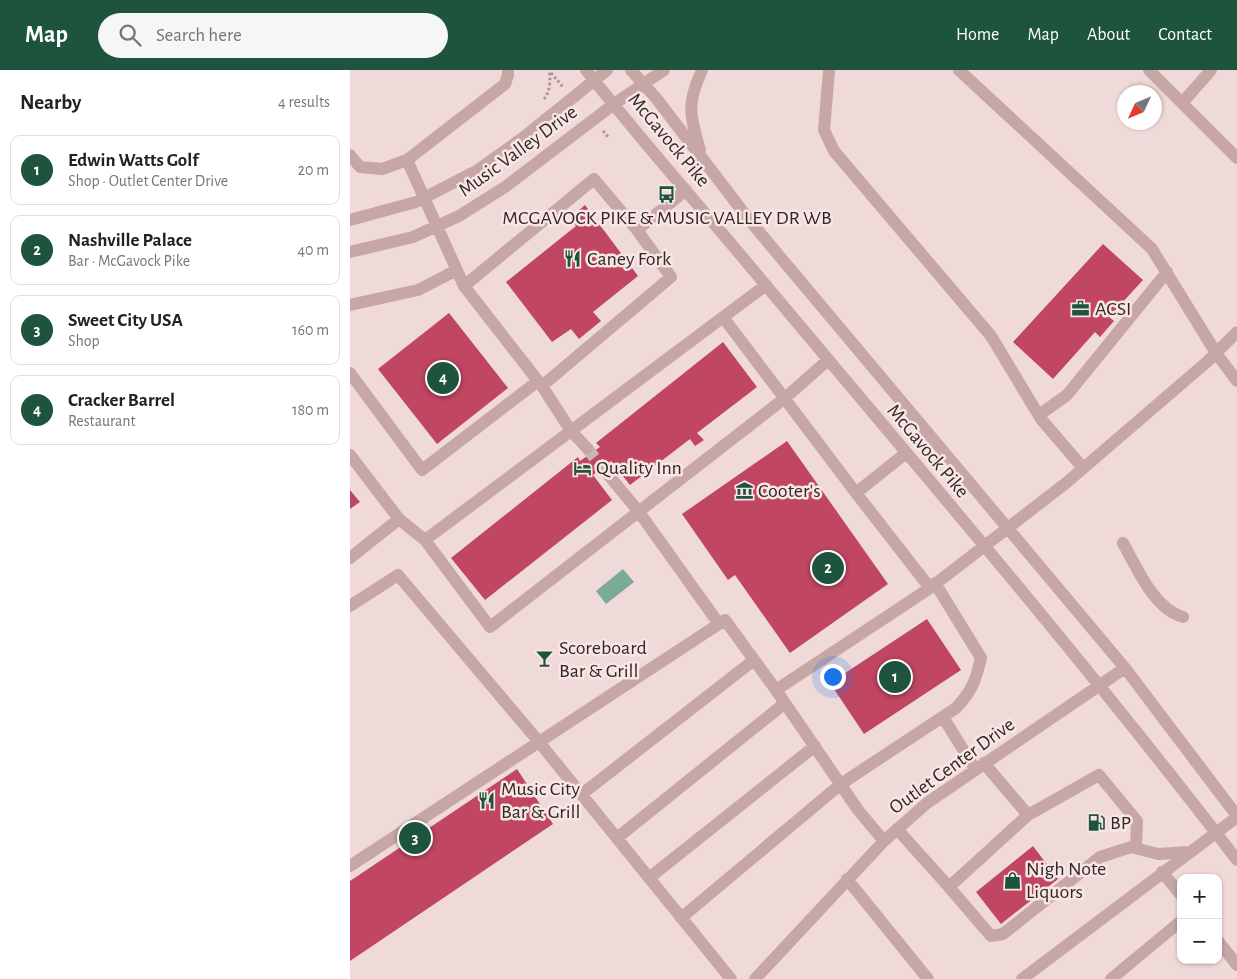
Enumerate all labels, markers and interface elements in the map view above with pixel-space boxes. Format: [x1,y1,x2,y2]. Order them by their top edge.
search box [98,13,448,58]
icon: search [116,21,144,49]
text: Map [25,23,68,47]
text: Search here [156,26,242,45]
text: Home [956,26,999,44]
text: Map [1027,26,1059,44]
text: About [1087,26,1130,44]
text: Contact [1158,26,1212,44]
north arrow [1117,85,1162,130]
street label: McGavock Pike [624,89,714,191]
text: Nearby [20,92,81,113]
text: 4 results [278,94,330,110]
street label: Music Valley Drive [455,102,581,200]
text: Edwin Watts Golf [68,151,198,170]
text: 1 [34,162,40,178]
text: 20 m [298,162,329,178]
text: Shop · Outlet Center Drive [68,173,228,189]
bus stop icon: MCGAVOCK PIKE & MUSIC VALLEY DR WB [657,184,677,204]
place label: MCGAVOCK PIKE & MUSIC VALLEY DR WB [502,208,832,228]
text: Nashville Palace [68,231,192,250]
text: 2 [33,242,41,258]
text: 40 m [297,242,329,258]
restaurant icon: Caney Fork [563,249,583,269]
place label: Caney Fork [587,249,671,269]
text: Bar · McGavock Pike [68,253,190,269]
office icon: ACSI [1071,299,1091,319]
place label: ACSI [1095,299,1131,319]
text: Sweet City USA [68,311,183,330]
text: 3 [34,322,40,338]
text: 160 m [292,322,329,338]
text: Shop [68,333,100,349]
pin: 4 [427,359,459,397]
text: Cracker Barrel [68,391,175,410]
street label: McGavock Pike [883,400,973,502]
text: 4 [33,402,41,418]
text: 180 m [292,402,329,418]
text: Restaurant [68,413,136,429]
hotel icon: Quality Inn [572,458,592,478]
place label: Quality Inn [596,458,682,478]
museum icon: Cooter's [734,481,754,501]
place label: Cooter's [758,481,821,501]
pin: 2 [812,549,844,587]
place label: Scoreboard Bar & Grill [559,638,647,681]
bar icon: Scoreboard Bar & Grill [535,649,555,669]
pin: 1 [879,658,911,696]
your location [820,664,846,690]
street label: Outlet Center Drive [886,714,1018,818]
place label: Music City Bar & Grill [501,779,581,822]
restaurant icon: Music City Bar & Grill [477,791,497,811]
fuel station icon: BP [1086,813,1106,833]
place label: BP [1110,813,1131,833]
pin: 3 [399,819,431,857]
place label: Nigh Note Liquors [1026,859,1106,902]
shop icon: Nigh Note Liquors [1002,871,1022,891]
map controls [1177,874,1222,964]
button: + [1177,874,1222,919]
button: − [1177,919,1222,964]

